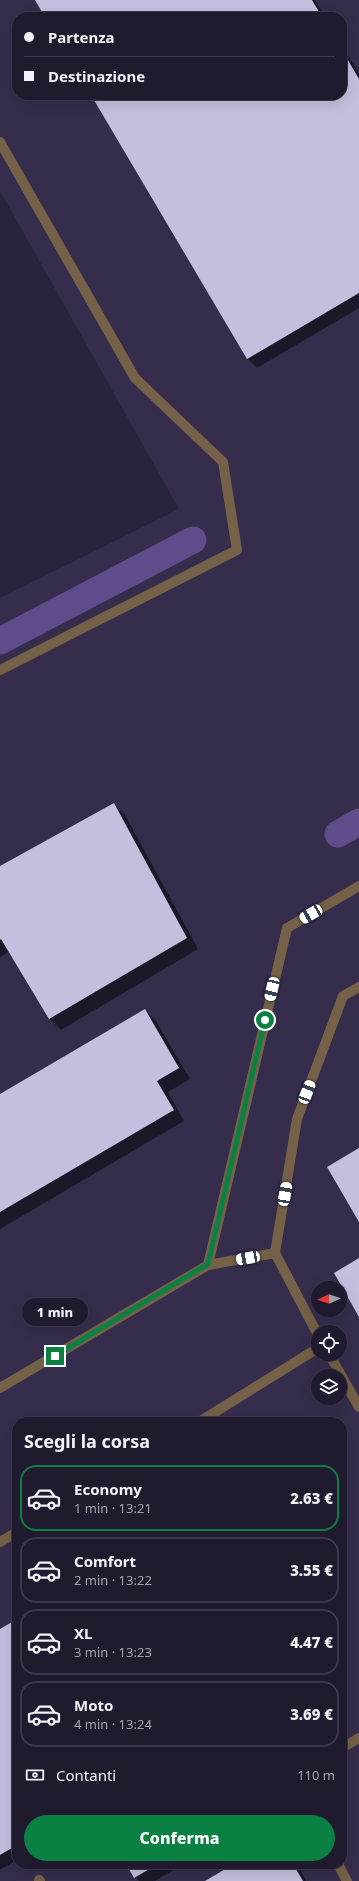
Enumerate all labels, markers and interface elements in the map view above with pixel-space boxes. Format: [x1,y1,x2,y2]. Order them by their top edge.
text: Partenza [48,27,115,47]
text: Destinazione [48,66,145,86]
car [298,903,324,925]
car [263,976,281,1002]
route start [256,1011,274,1029]
car [297,1079,317,1105]
car [277,1181,293,1207]
car [235,1250,261,1266]
north arrow [311,1281,347,1317]
map controls [311,1281,347,1405]
callout: 1 min [22,1298,88,1326]
text: 1 min [37,1303,73,1321]
button: locate [311,1325,347,1361]
route end [46,1347,64,1365]
button: layers [311,1369,347,1405]
text: Scegli la corsa [24,1429,150,1453]
text: Economy [74,1479,142,1499]
icon: car [26,1480,62,1516]
text: 2.63 € [290,1488,333,1508]
text: 1 min · 13:21 [74,1499,152,1517]
text: Comfort [74,1551,136,1571]
icon: car [26,1552,62,1588]
text: 3.55 € [290,1560,333,1580]
text: 2 min · 13:22 [74,1571,152,1589]
text: XL [74,1623,92,1643]
icon: car [26,1624,62,1660]
text: 4.47 € [290,1632,333,1652]
text: 3 min · 13:23 [74,1643,152,1661]
text: Moto [74,1695,113,1715]
icon: car [26,1696,62,1732]
text: 3.69 € [290,1704,333,1724]
text: 4 min · 13:24 [74,1715,152,1733]
icon: cash [24,1764,46,1786]
text: Contanti [56,1765,116,1785]
text: 110 m [297,1766,335,1784]
button: Conferma [24,1815,335,1861]

